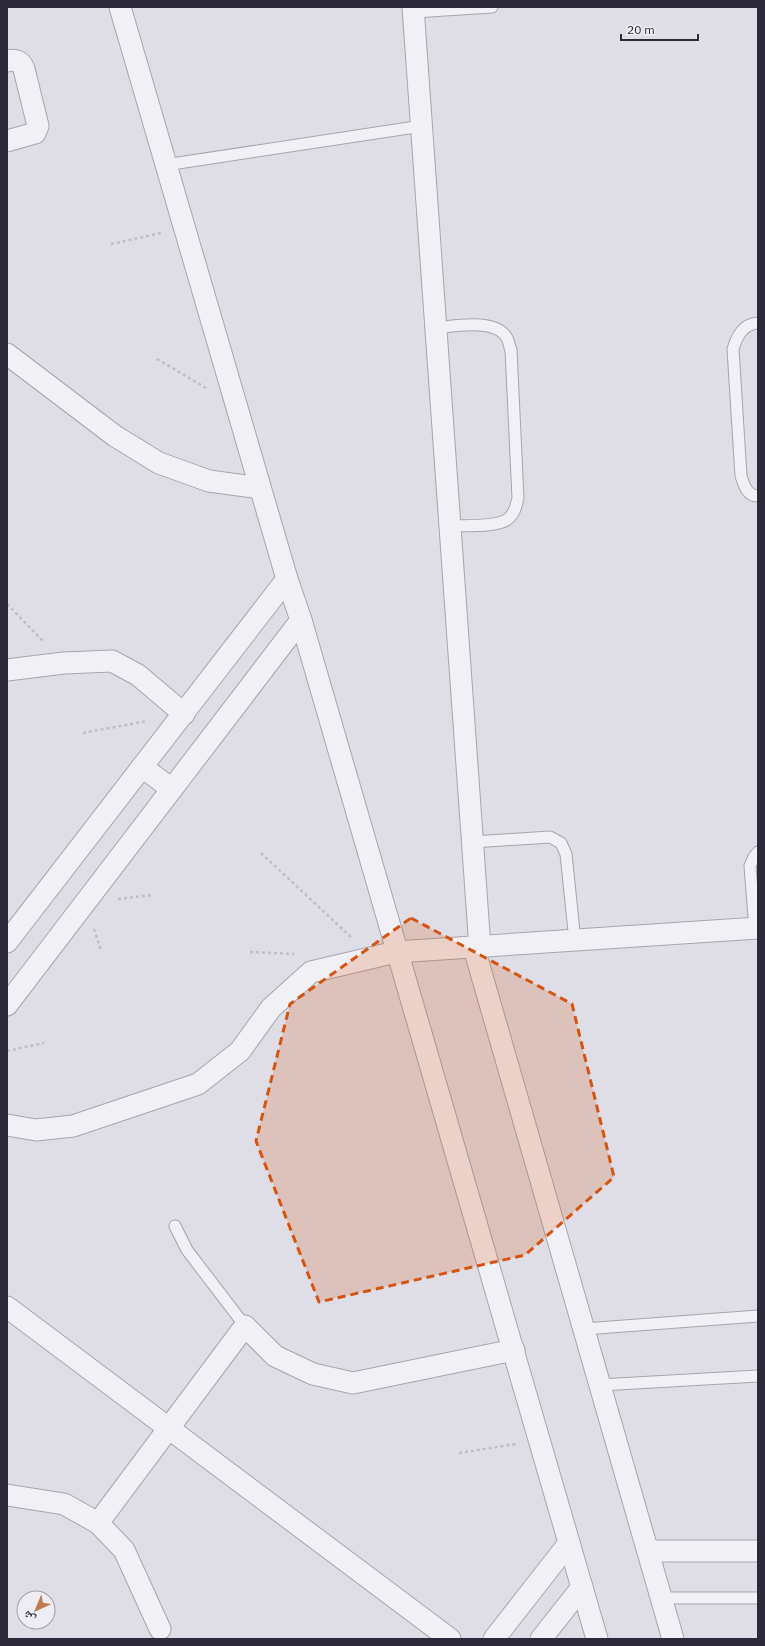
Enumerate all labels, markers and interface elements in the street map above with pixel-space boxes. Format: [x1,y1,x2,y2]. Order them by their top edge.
scale bar [621,16,698,42]
text: 20 m [627,22,655,37]
north arrow [16,1590,56,1630]
text: ش [20,1607,39,1626]

